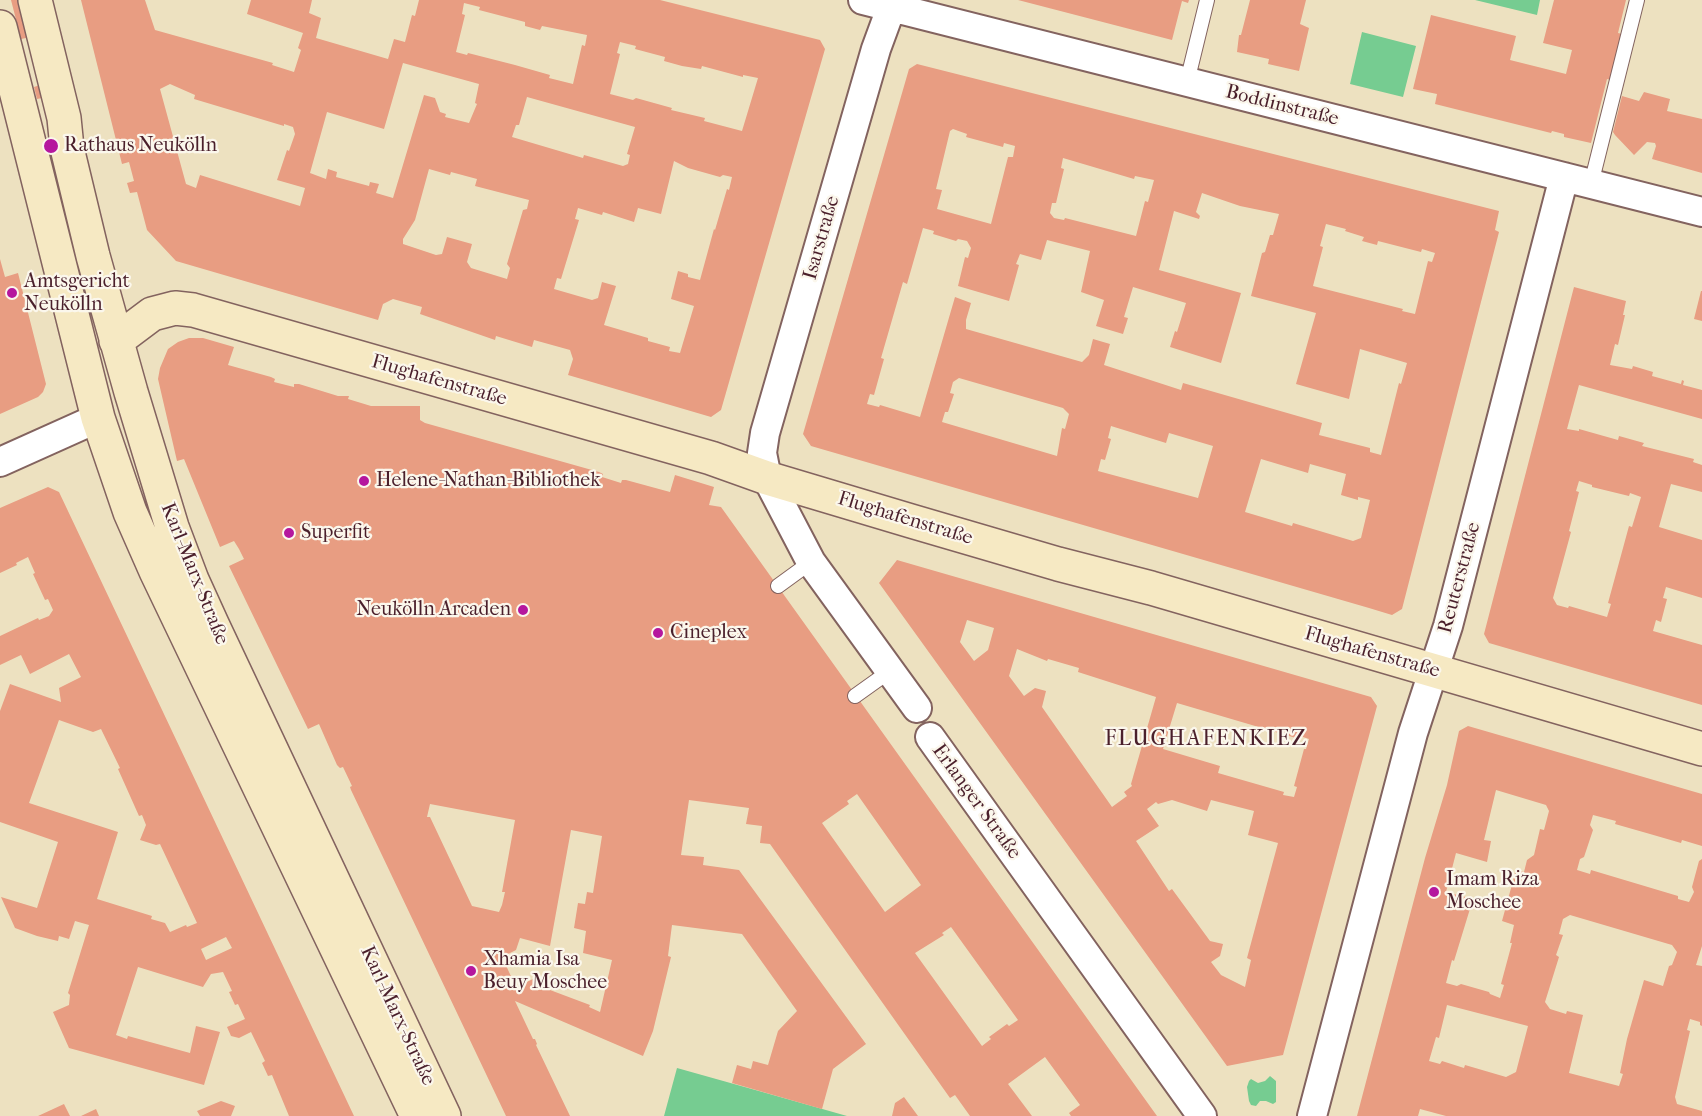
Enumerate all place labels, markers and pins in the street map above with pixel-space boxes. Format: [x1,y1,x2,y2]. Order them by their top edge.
place label: Rathaus Neukölln [64,134,217,158]
marker: Rathaus Neukölln [42,137,60,155]
place label: Amtsgericht Neukölln [24,270,130,317]
marker: Amtsgericht Neukölln [5,286,19,300]
place label: Helene-Nathan-Bibliothek [376,469,600,493]
marker: Helene-Nathan-Bibliothek [357,474,371,488]
place label: Superfit [301,521,370,545]
marker: Superfit [282,526,296,540]
place label: Neukölln Arcaden [356,598,511,622]
marker: Neukölln Arcaden [516,603,530,617]
place label: Cineplex [670,621,747,645]
marker: Cineplex [651,626,665,640]
place label: Imam Riza Moschee [1446,868,1539,915]
marker: Imam Riza Moschee [1427,885,1441,899]
place label: Xhamia Isa Beuy Moschee [483,948,607,995]
marker: Xhamia Isa Beuy Moschee [464,964,478,978]

